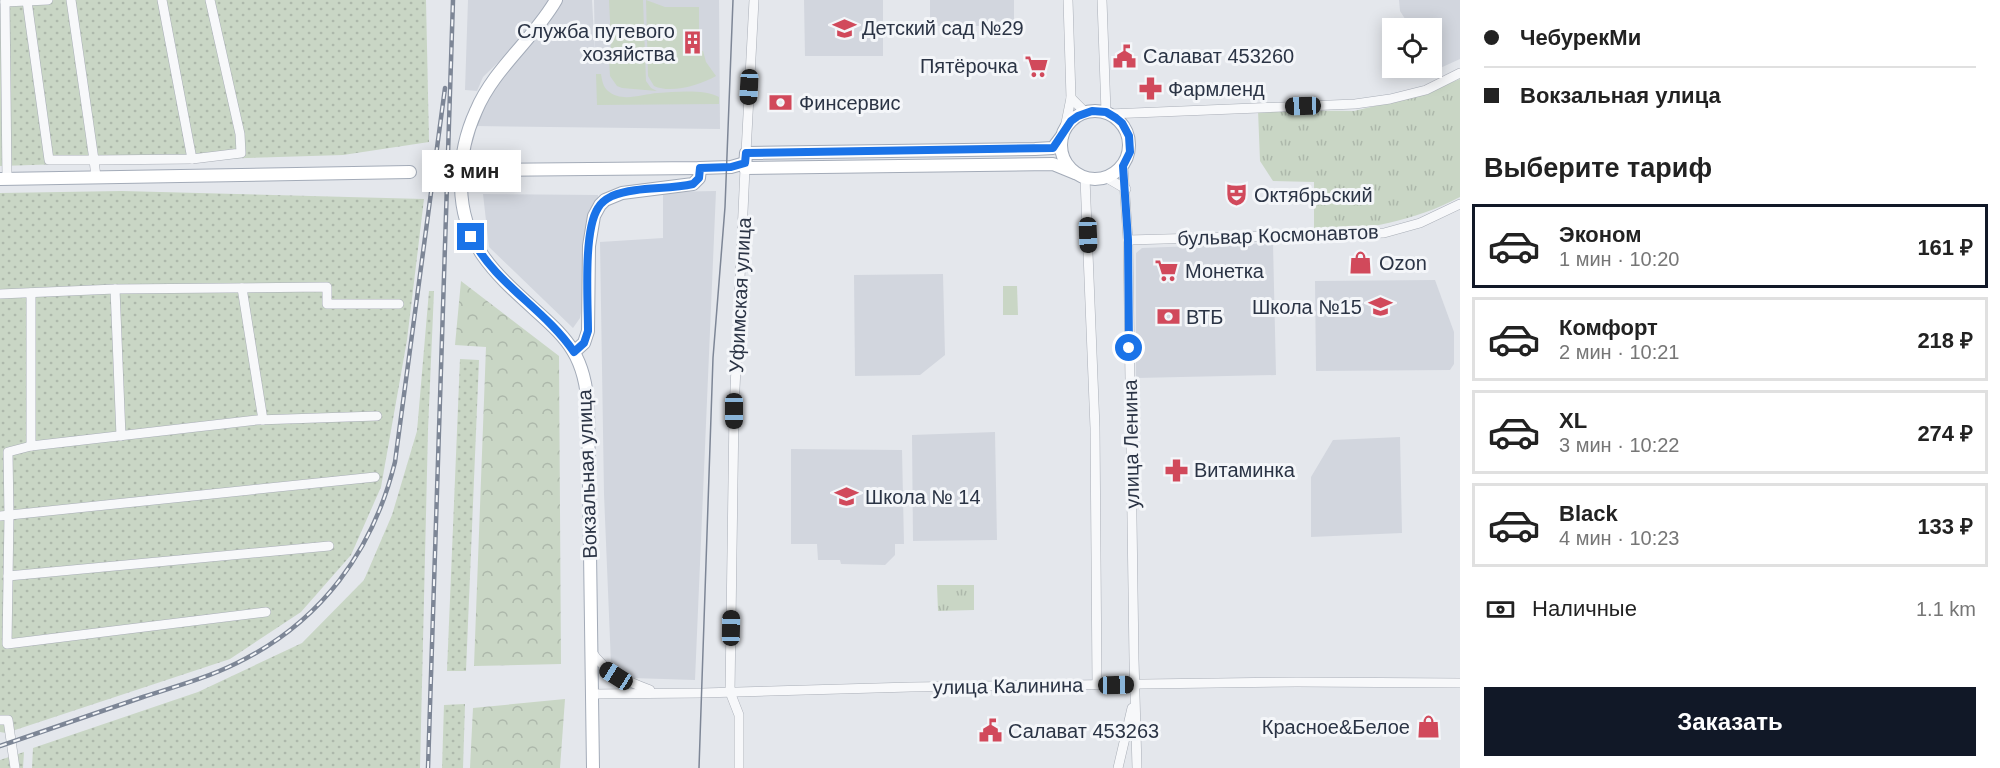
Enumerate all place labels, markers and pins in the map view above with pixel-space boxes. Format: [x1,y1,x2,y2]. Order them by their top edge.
school or university icon: Детский сад №29 [831,15,857,41]
place label: Детский сад №29 [862,17,1024,39]
place label: Служба путевого хозяйства [517,20,676,65]
building icon: Служба путевого хозяйства [680,29,706,55]
public building icon: Салават 453260 [1112,43,1138,69]
place label: Салават 453260 [1143,45,1294,67]
supermarket icon: Пятёрочка [1023,53,1049,79]
place label: Пятёрочка [920,55,1019,77]
pharmacy icon: Фармленд [1137,76,1163,102]
place label: Фармленд [1168,78,1265,100]
bank icon: Финсервис [768,90,794,116]
place label: Финсервис [799,92,900,114]
theatre icon: Октябрьский [1223,182,1249,208]
place label: Октябрьский [1254,184,1373,206]
shop icon: Ozon [1348,250,1374,276]
place label: Ozon [1379,252,1427,274]
supermarket icon: Монетка [1154,258,1180,284]
place label: Монетка [1185,260,1265,282]
school or university icon: Школа №15 [1367,294,1393,320]
place label: Школа №15 [1252,296,1362,318]
bank icon: ВТБ [1155,304,1181,330]
place label: ВТБ [1186,306,1223,328]
pharmacy icon: Витаминка [1163,457,1189,483]
place label: Витаминка [1194,459,1296,481]
school or university icon: Школа № 14 [834,484,860,510]
place label: Школа № 14 [865,486,981,508]
shop icon: Красное&Белое [1415,714,1441,740]
place label: Красное&Белое [1262,716,1410,738]
public building icon: Салават 453263 [977,718,1003,744]
place label: Салават 453263 [1008,720,1159,742]

